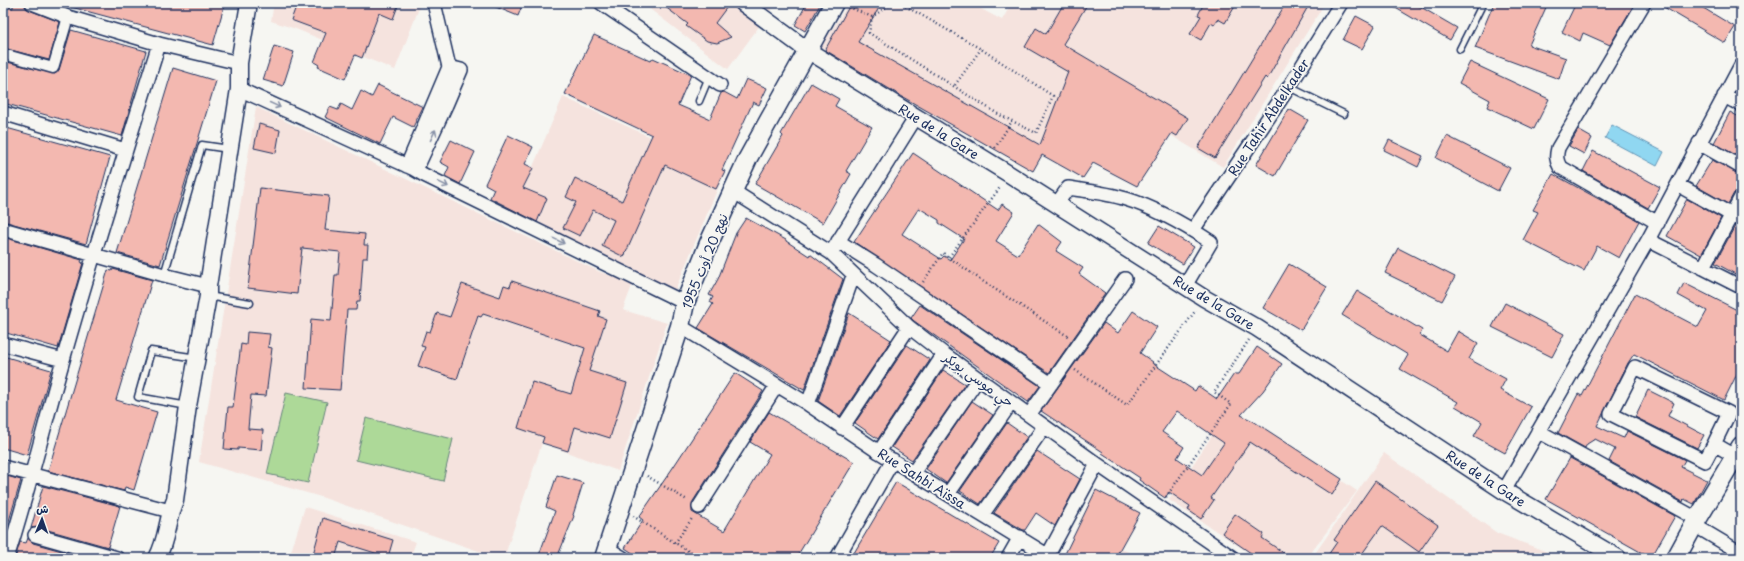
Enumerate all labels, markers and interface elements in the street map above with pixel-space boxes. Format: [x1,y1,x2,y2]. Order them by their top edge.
street label: Rue Tahir Abdelkader [1223,55,1313,179]
street label: Rue de la Gare [895,99,983,163]
one-way arrow [268,102,280,109]
one-way arrow [430,129,437,141]
one-way arrow [436,181,448,188]
street label: نهج 20 أوت 1955 [676,210,733,312]
one-way arrow [553,238,565,245]
street label: Rue de la Gare [1170,270,1258,334]
street label: حي موسى بوبكر [937,346,1018,413]
street label: Rue Sahbi Aïssa [874,443,970,513]
street label: Rue de la Gare [1443,445,1530,511]
north arrow [22,499,62,539]
text: ش [36,500,49,517]

